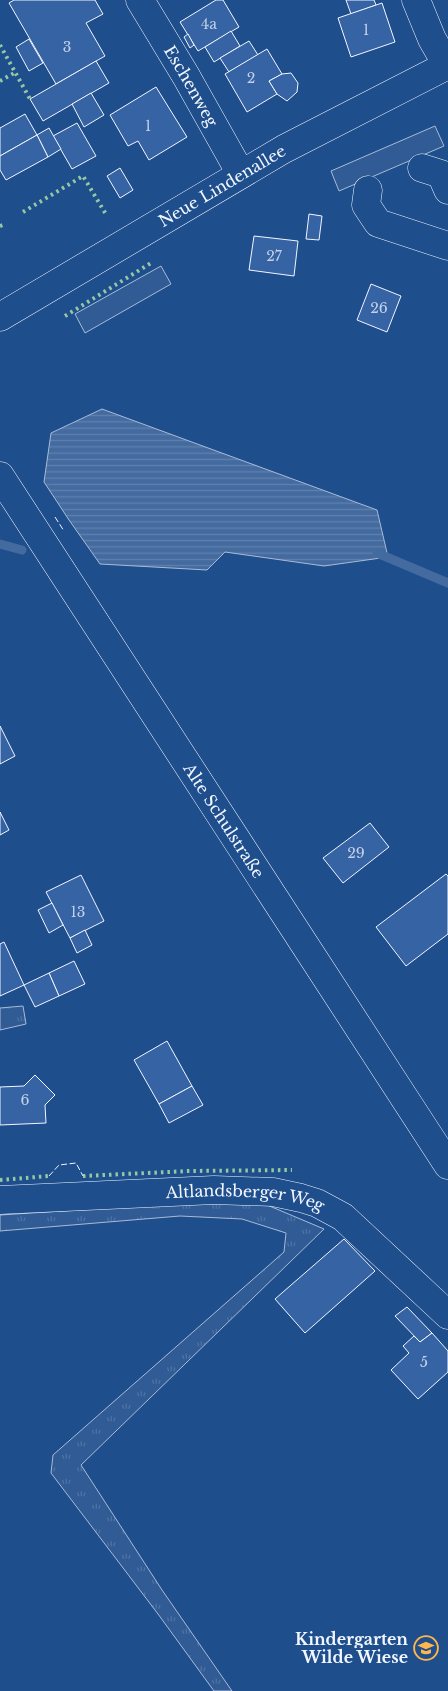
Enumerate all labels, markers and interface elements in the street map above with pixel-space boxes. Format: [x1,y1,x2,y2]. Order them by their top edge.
house number: 4a [201,15,217,33]
house number: 1 [363,21,369,39]
house number: 3 [63,38,71,56]
street label: Eschenweg [160,42,223,130]
house number: 2 [247,69,255,87]
house number: 1 [145,117,151,135]
street label: Neue Lindenallee [155,140,289,231]
house number: 27 [266,247,283,265]
house number: 26 [370,299,388,317]
street label: Alte Schulstraße [179,758,269,882]
house number: 29 [347,844,365,862]
house number: 13 [71,903,85,921]
house number: 6 [20,1091,30,1109]
street label: Altlandsberger Weg [164,1180,329,1216]
house number: 5 [420,1353,428,1371]
place label: Kindergarten Wilde Wiese [295,1629,408,1667]
school or university icon: Kindergarten Wilde Wiese [413,1635,439,1661]

